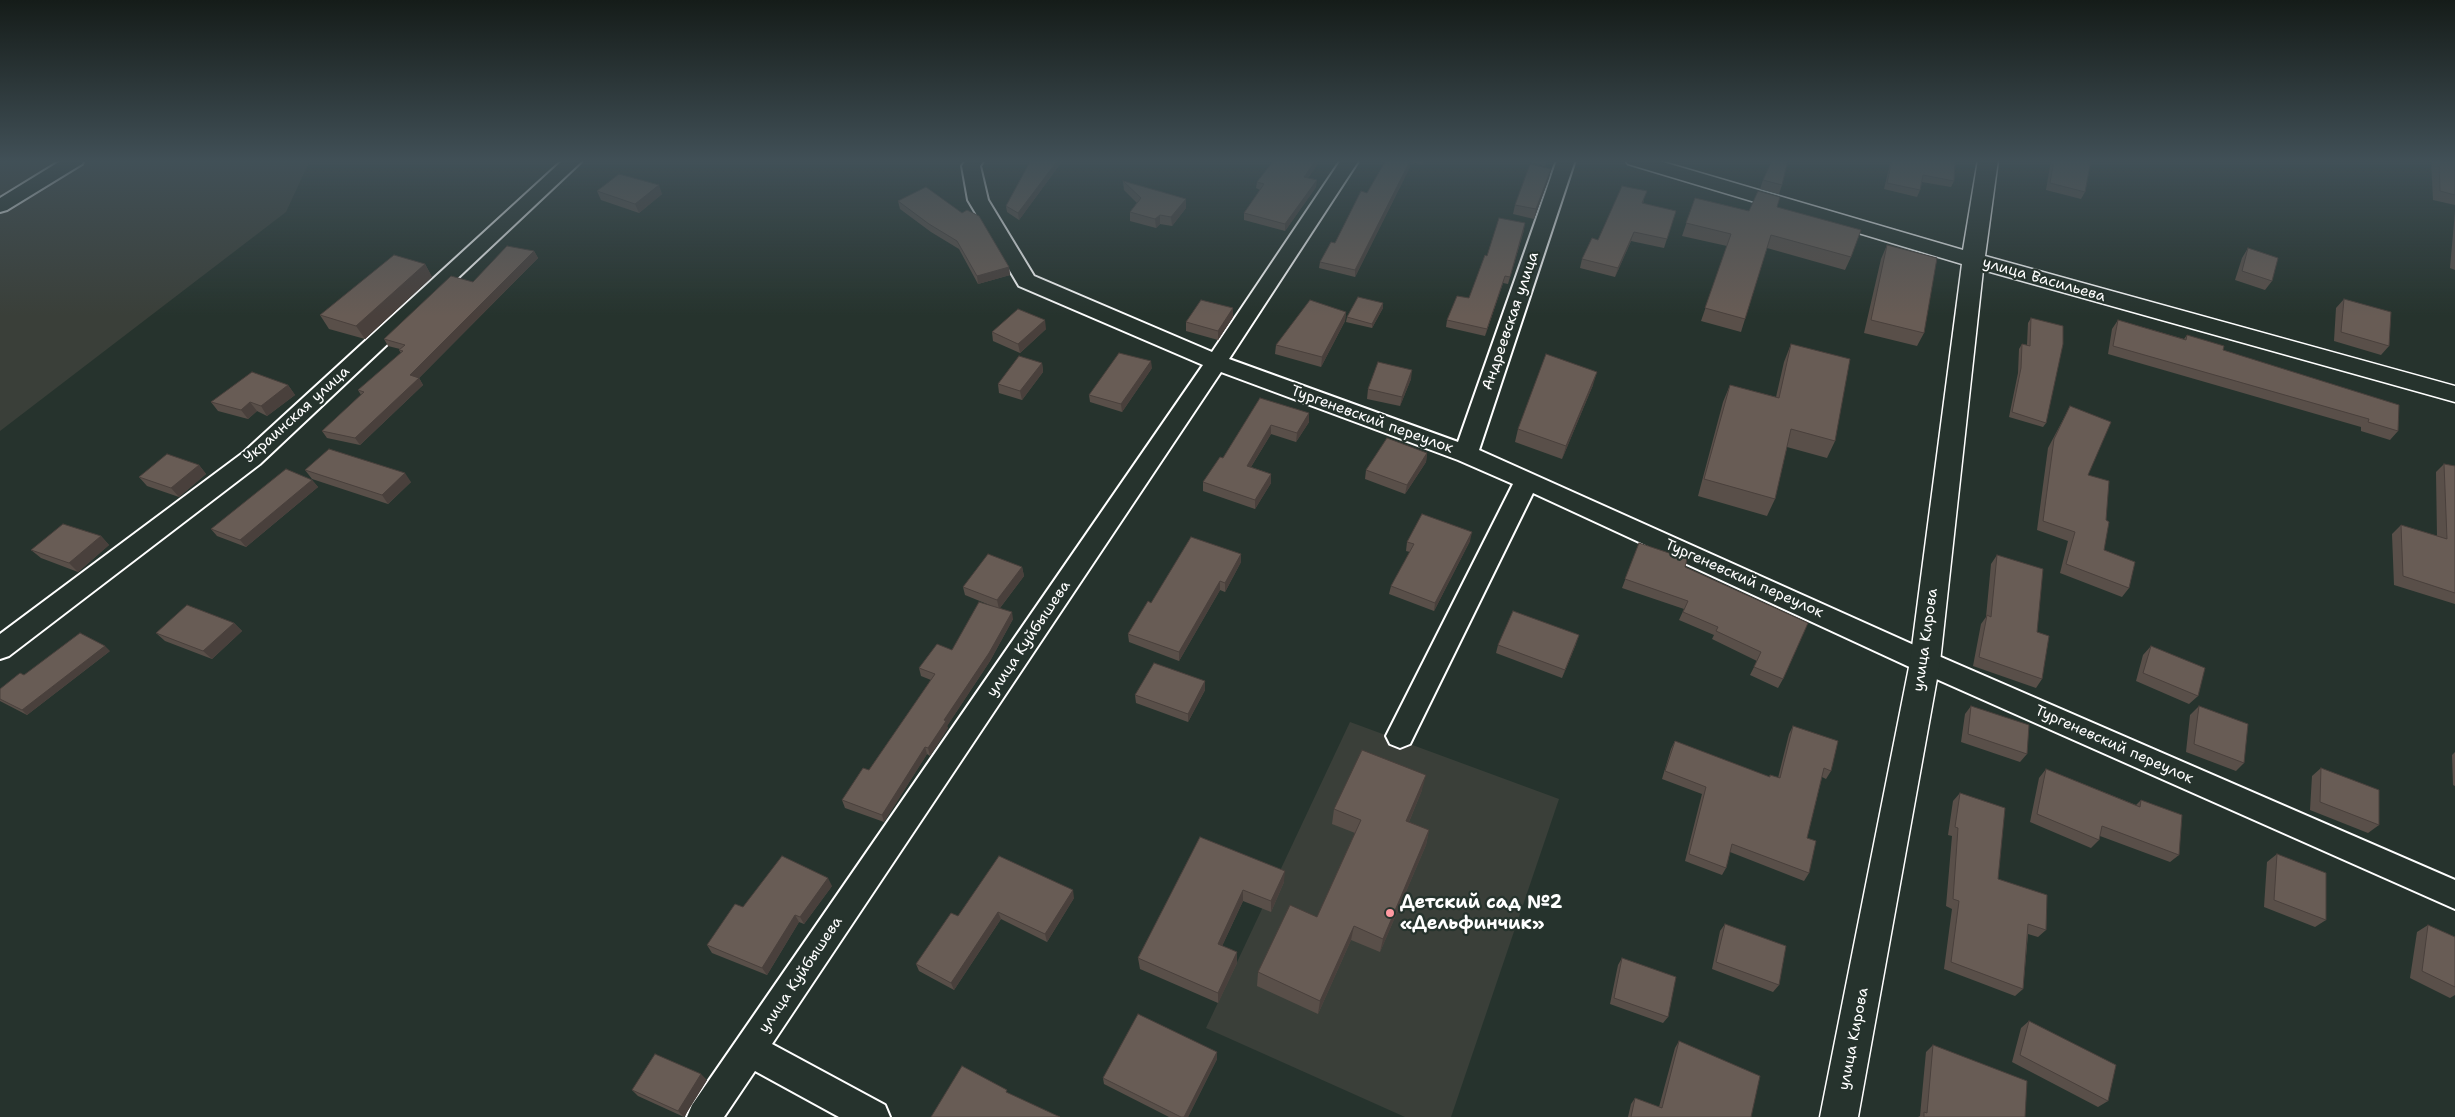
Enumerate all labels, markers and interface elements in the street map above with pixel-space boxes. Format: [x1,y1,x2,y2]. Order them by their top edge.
street label: Андреевская улица [1479,249,1543,393]
street label: улица Васильева [1980,254,2108,306]
street label: Украинская улица [240,363,354,467]
street label: Тургеневский переулок [1288,382,1456,458]
street label: Тургеневский переулок [1662,536,1826,622]
street label: улица Куйбышева [983,577,1075,701]
street label: улица Кирова [1910,587,1942,693]
street label: Тургеневский переулок [2032,702,2196,788]
place label: Детский сад №2 «Дельфинчик» [1400,892,1562,934]
marker: Детский сад №2 «Дельфинчик» [1384,907,1396,919]
street label: улица Куйбышева [755,913,847,1037]
street label: улица Кирова [1835,986,1873,1092]

